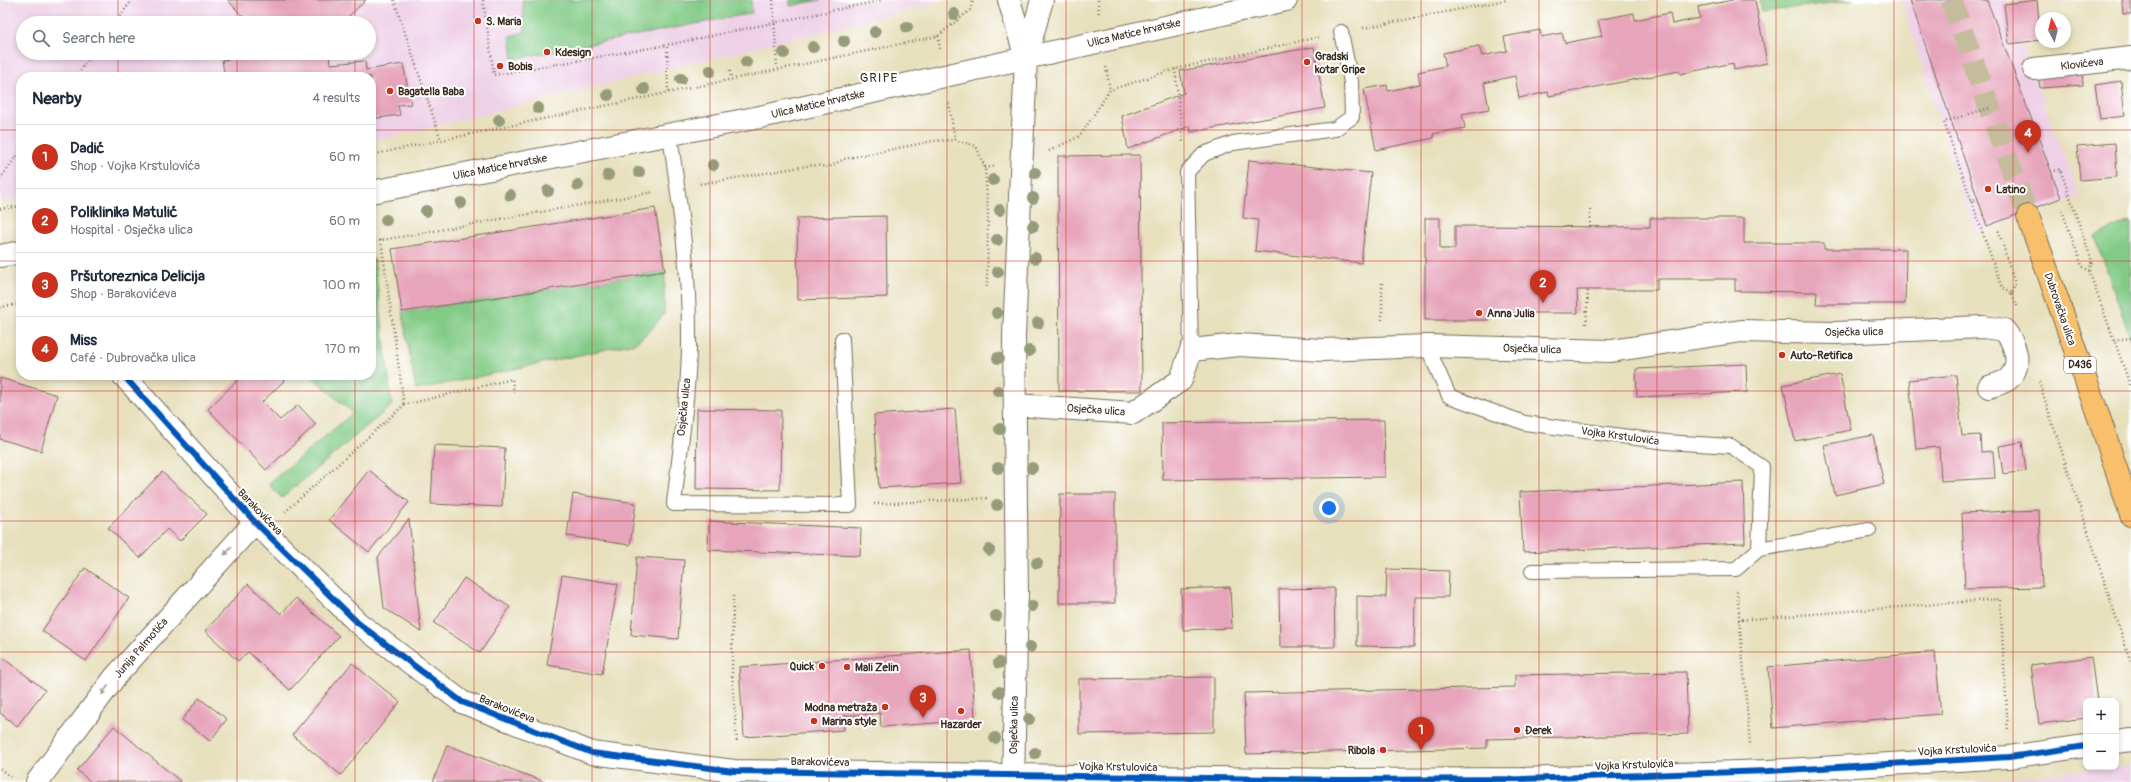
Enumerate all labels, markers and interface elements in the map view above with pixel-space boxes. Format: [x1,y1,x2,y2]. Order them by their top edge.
north arrow [2035,12,2071,48]
place label: S. Maria [486,15,521,28]
search box [16,16,376,60]
marker: S. Maria [473,16,483,26]
street label: Ulica Matice hrvatske [1086,16,1183,50]
icon: search [30,27,52,49]
text: Search here [62,29,135,48]
place label: Kdesign [555,46,591,59]
marker: Kdesign [542,47,552,57]
place label: Gradski kotar Gripe [1314,50,1366,76]
street label: Klovićeva [2060,55,2104,73]
marker: Gradski kotar Gripe [1302,57,1312,67]
place label: Bobis [508,60,532,73]
marker: Bobis [495,61,505,71]
district label: GRIPE [860,70,898,86]
place label: Bagatella Baba [398,85,464,98]
marker: Bagatella Baba [385,86,395,96]
street label: Ulica Matice hrvatske [770,87,867,121]
text: Nearby [32,88,81,109]
text: 4 results [313,90,360,106]
pin: 4 [2015,120,2041,153]
text: Dadić [70,139,104,158]
text: 1 [42,149,48,165]
text: 60 m [329,149,360,165]
street label: Ulica Matice hrvatske [452,151,549,183]
text: Shop · Vojka Krstulovića [70,158,200,174]
place label: Latino [1996,183,2026,196]
marker: Latino [1983,184,1993,194]
text: Poliklinika Matulić [70,203,178,222]
text: 2 [41,213,49,229]
text: 60 m [329,213,360,229]
text: Hospital · Osječka ulica [70,222,193,238]
text: Pršutoreznica Delicija [70,267,205,286]
pin: 2 [1530,270,1556,303]
street label: Dubrovačka ulica [2041,271,2079,347]
text: 3 [41,277,49,293]
text: 100 m [323,277,360,293]
text: Shop · Barakovićeva [70,286,176,302]
place label: Anna Julia [1487,307,1535,320]
marker: Anna Julia [1474,308,1484,318]
street label: Osječka ulica [1825,325,1883,339]
text: Miss [70,331,97,350]
text: 4 [41,341,49,357]
text: 170 m [325,341,360,357]
street label: Osječka ulica [1503,341,1561,357]
place label: Auto-Retifica [1790,349,1853,362]
text: Café · Dubrovačka ulica [70,350,196,366]
marker: Auto-Retifica [1777,350,1787,360]
road number: D436 [2064,357,2096,373]
street label: Osječka ulica [674,377,694,437]
street label: Osječka ulica [1066,401,1126,419]
street label: Vojka Krstulovića [1580,424,1660,448]
street label: Barakovićeva [235,486,285,538]
your location [1319,498,1339,518]
one-way arrow [223,546,233,556]
street label: Junija Palmotića [111,615,171,681]
place label: Quick [790,660,814,673]
marker: Quick [817,661,827,671]
place label: Mali Zelin [855,661,899,674]
marker: Mali Zelin [842,662,852,672]
one-way arrow [101,685,109,696]
pin: 3 [910,685,936,718]
street label: Barakovićeva [477,692,537,726]
street label: Osječka ulica [1007,696,1021,754]
map controls [2083,698,2119,770]
button: + [2083,698,2119,734]
place label: Modna metraža [805,701,877,714]
marker: Modna metraža [880,702,890,712]
marker: Hazarder [956,706,966,716]
place label: Marina style [822,715,877,728]
marker: Marina style [809,716,819,726]
pin: 1 [1408,717,1434,750]
place label: Hazarder [940,718,983,731]
place label: Đerek [1525,724,1552,737]
marker: Đerek [1512,725,1522,735]
button: − [2083,734,2119,770]
street label: Vojka Krstulovića [1917,741,1997,759]
place label: Ribola [1348,744,1375,757]
marker: Ribola [1378,745,1388,755]
street label: Barakovićeva [790,755,850,769]
street label: Vojka Krstulovića [1594,757,1674,773]
street label: Vojka Krstulovića [1078,760,1158,774]

